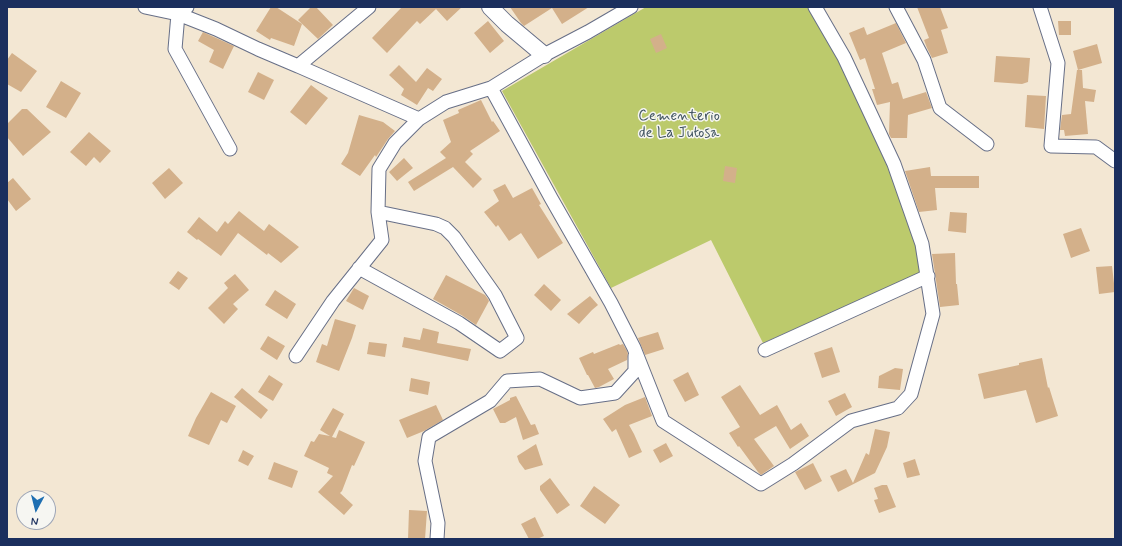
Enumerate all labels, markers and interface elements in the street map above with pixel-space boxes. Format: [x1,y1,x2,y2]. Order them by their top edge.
park label: Cementerio de La Jutosa [638,108,720,143]
north arrow [16,490,56,530]
text: N [30,514,39,528]

